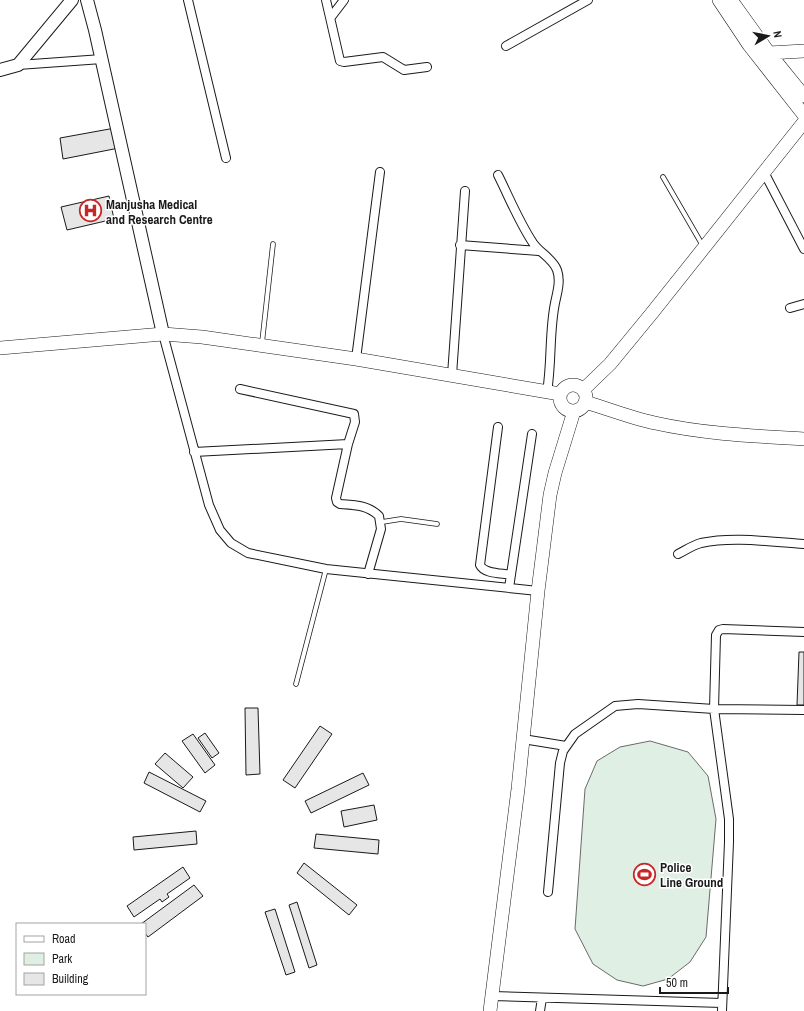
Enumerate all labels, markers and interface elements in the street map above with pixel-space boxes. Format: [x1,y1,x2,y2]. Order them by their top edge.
north arrow [748,16,788,56]
text: N [770,30,785,39]
place label: Manjusha Medical and Research Centre [106,196,213,228]
hospital icon: Manjusha Medical and Research Centre [78,198,104,224]
place label: Police Line Ground [660,859,723,891]
sports icon: Police Line Ground [632,861,658,887]
legend [16,923,146,995]
text: Road [52,931,76,947]
text: Park [52,951,72,967]
scale bar [660,969,728,995]
text: Building [52,971,89,987]
text: 50 m [666,975,688,991]

